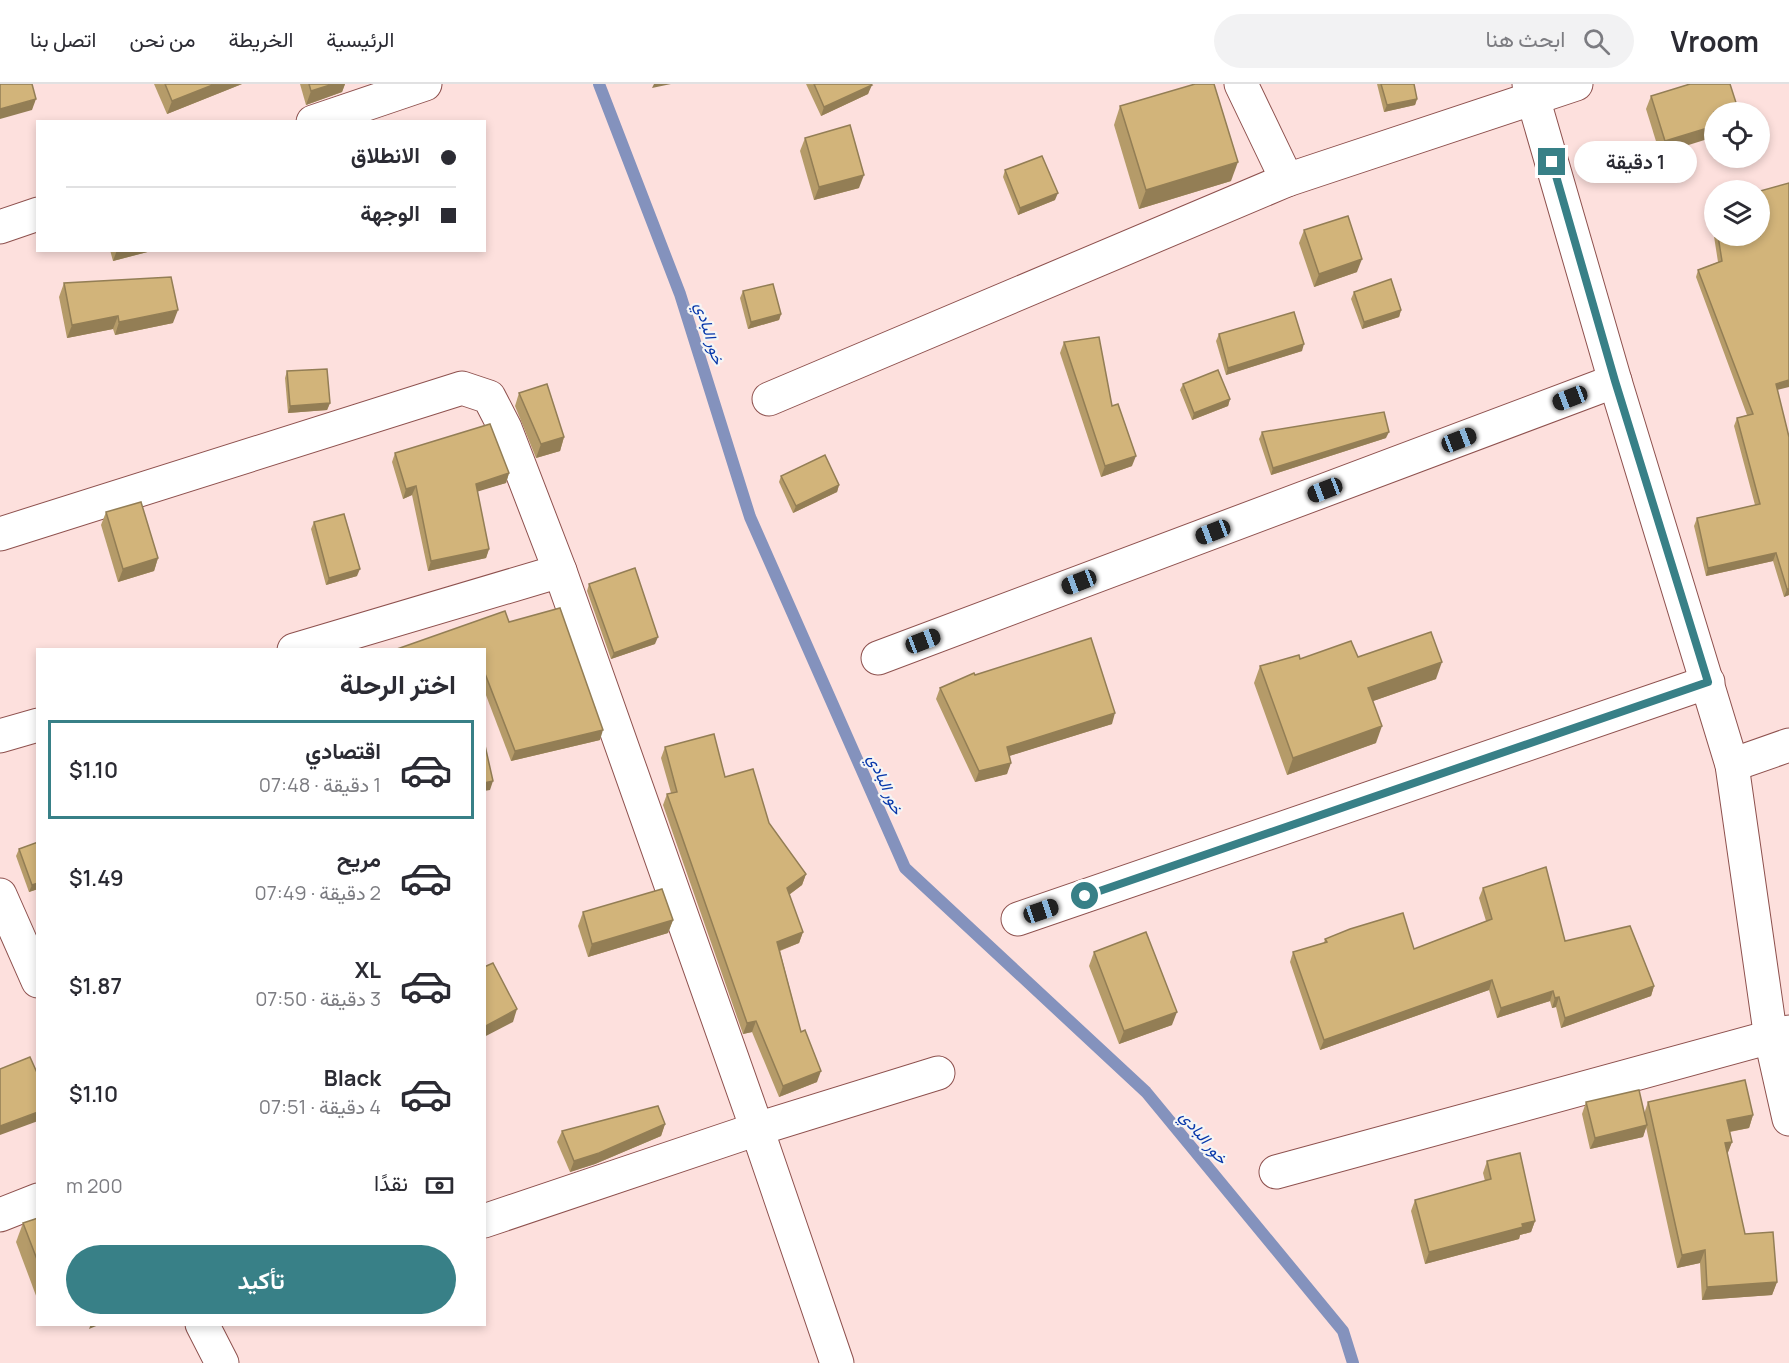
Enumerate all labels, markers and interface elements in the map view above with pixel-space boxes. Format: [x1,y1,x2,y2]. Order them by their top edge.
search box [1214,14,1634,68]
text: Vroom [1670,22,1759,60]
text: ابحث هنا [1486,24,1565,54]
text: اتصل بنا [30,25,96,53]
text: من نحن [129,25,195,53]
text: الخريطة [228,25,293,53]
text: الرئيسية [326,25,394,53]
icon: search [1580,25,1613,58]
map controls [1704,102,1770,246]
button: locate [1704,102,1770,168]
text: الانطلاق [351,140,420,170]
callout: 1 دقيقة [1573,141,1696,183]
route end [1538,148,1565,175]
text: 1 دقيقة [1606,148,1665,175]
button: layers [1704,180,1770,246]
text: الوجهة [360,198,420,228]
water label: خور البادي [687,299,730,369]
car [1550,383,1590,413]
car [1439,425,1479,455]
car [1305,475,1345,505]
car [1193,517,1233,547]
car [1059,567,1099,597]
car [903,626,943,656]
text: اختر الرحلة [340,665,456,702]
text: اقتصادي [305,736,381,766]
icon: car [399,743,453,797]
water label: خور البادي [860,751,909,820]
text: $1.10 [69,755,118,785]
text: 1 دقيقة · 07:48 [259,771,381,798]
text: مريح [337,844,381,874]
icon: car [399,851,453,905]
text: $1.49 [69,863,124,893]
text: 2 دقيقة · 07:49 [255,879,381,906]
route start [1071,882,1098,909]
car [1021,897,1061,925]
text: XL [355,955,381,985]
icon: car [399,959,453,1013]
text: $1.87 [69,971,122,1001]
text: 3 دقيقة · 07:50 [255,985,381,1012]
text: Black [324,1063,381,1093]
icon: car [399,1067,453,1121]
text: $1.10 [69,1079,118,1109]
text: 4 دقيقة · 07:51 [259,1093,381,1120]
water label: خور البادي [1173,1106,1234,1171]
text: نقدًا [374,1168,408,1198]
icon: cash [423,1169,456,1202]
text: 200 m [66,1172,123,1199]
button: تأكيد [66,1245,456,1314]

